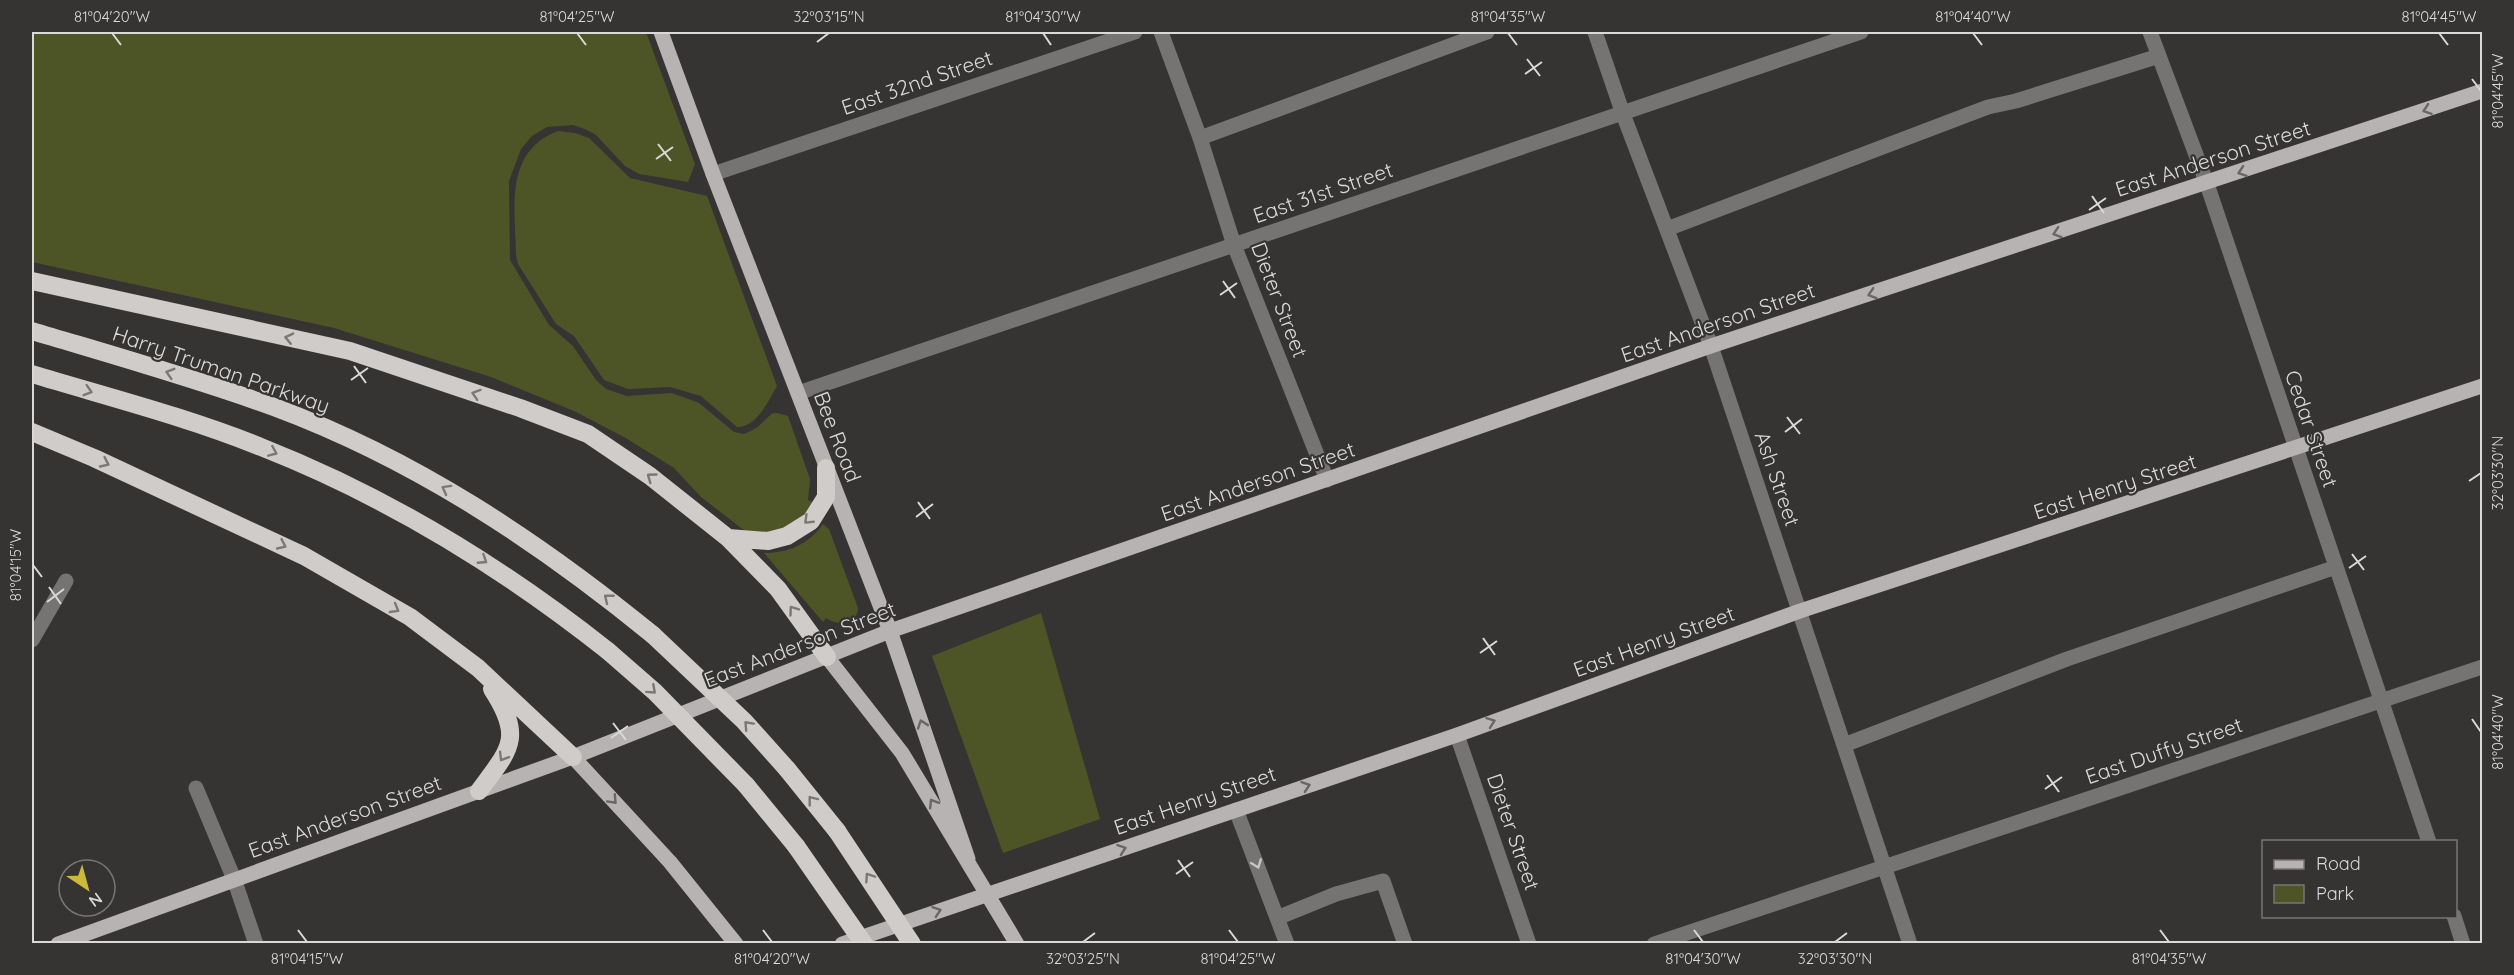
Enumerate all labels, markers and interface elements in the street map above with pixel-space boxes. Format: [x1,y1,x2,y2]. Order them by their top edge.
text: 81°04'20"W [74,7,150,26]
text: 81°04'25"W [539,7,615,26]
text: 32°03'15"N [793,7,865,26]
text: 81°04'30"W [1005,7,1081,26]
text: 81°04'35"W [1471,7,1546,26]
text: 81°04'40"W [1935,7,2011,26]
text: 81°04'45"W [2402,7,2477,26]
street label: East 32nd Street [838,44,996,120]
text: 81°04'45"W [2488,53,2507,128]
one-way arrow [2422,102,2433,115]
street label: East Anderson Street [2112,114,2314,202]
street label: East 31st Street [1249,156,1396,228]
one-way arrow [2237,165,2248,177]
one-way arrow [2052,226,2063,238]
street label: Dieter Street [1246,238,1314,361]
street label: East Anderson Street [1617,277,1818,367]
one-way arrow [1867,287,1878,299]
street label: Harry Truman Parkway [109,320,333,418]
one-way arrow [285,332,295,345]
street label: Cedar Street [2280,367,2344,491]
one-way arrow [165,368,176,380]
one-way arrow [82,384,92,396]
one-way arrow [471,388,482,401]
street label: Bee Road [809,388,867,486]
street label: Ash Street [1750,428,1806,529]
street label: East Anderson Street [1157,436,1358,526]
text: 32°03'30"N [2488,436,2507,510]
one-way arrow [266,445,277,457]
street label: East Henry Street [2030,447,2199,525]
one-way arrow [98,456,109,468]
one-way arrow [646,473,657,484]
one-way arrow [442,485,452,496]
one-way arrow [805,513,815,524]
text: 81°04'15"W [6,528,25,601]
one-way arrow [275,538,286,550]
one-way arrow [476,553,487,564]
one-way arrow [604,594,615,605]
street label: East Anderson Street [700,595,899,693]
street label: East Henry Street [1570,600,1738,682]
one-way arrow [389,601,399,613]
one-way arrow [789,605,800,616]
one-way arrow [646,683,656,694]
text: 81°04'40"W [2488,694,2507,770]
street label: East Duffy Street [2082,711,2246,789]
one-way arrow [1485,717,1496,730]
one-way arrow [917,719,929,730]
one-way arrow [744,722,755,732]
one-way arrow [498,751,510,761]
street label: East Henry Street [1110,760,1279,840]
street label: East Anderson Street [245,769,445,863]
street label: Dieter Street [1482,770,1546,893]
one-way arrow [1300,780,1311,793]
one-way arrow [606,793,617,804]
one-way arrow [809,796,820,807]
one-way arrow [929,799,941,809]
legend [2262,840,2457,918]
one-way arrow [1116,843,1127,856]
text: Road [2316,852,2361,875]
north arrow [57,858,117,918]
one-way arrow [1250,858,1262,869]
one-way arrow [865,872,876,883]
text: Park [2316,882,2354,905]
text: N [85,889,106,912]
one-way arrow [931,906,942,919]
text: 81°04'15"W [271,949,344,968]
text: 81°04'20"W [734,949,810,968]
text: 32°03'25"N [1046,949,1120,968]
text: 81°04'25"W [1200,949,1276,968]
text: 81°04'30"W [1665,949,1741,968]
text: 32°03'30"N [1798,949,1872,968]
text: 81°04'35"W [2132,949,2207,968]

